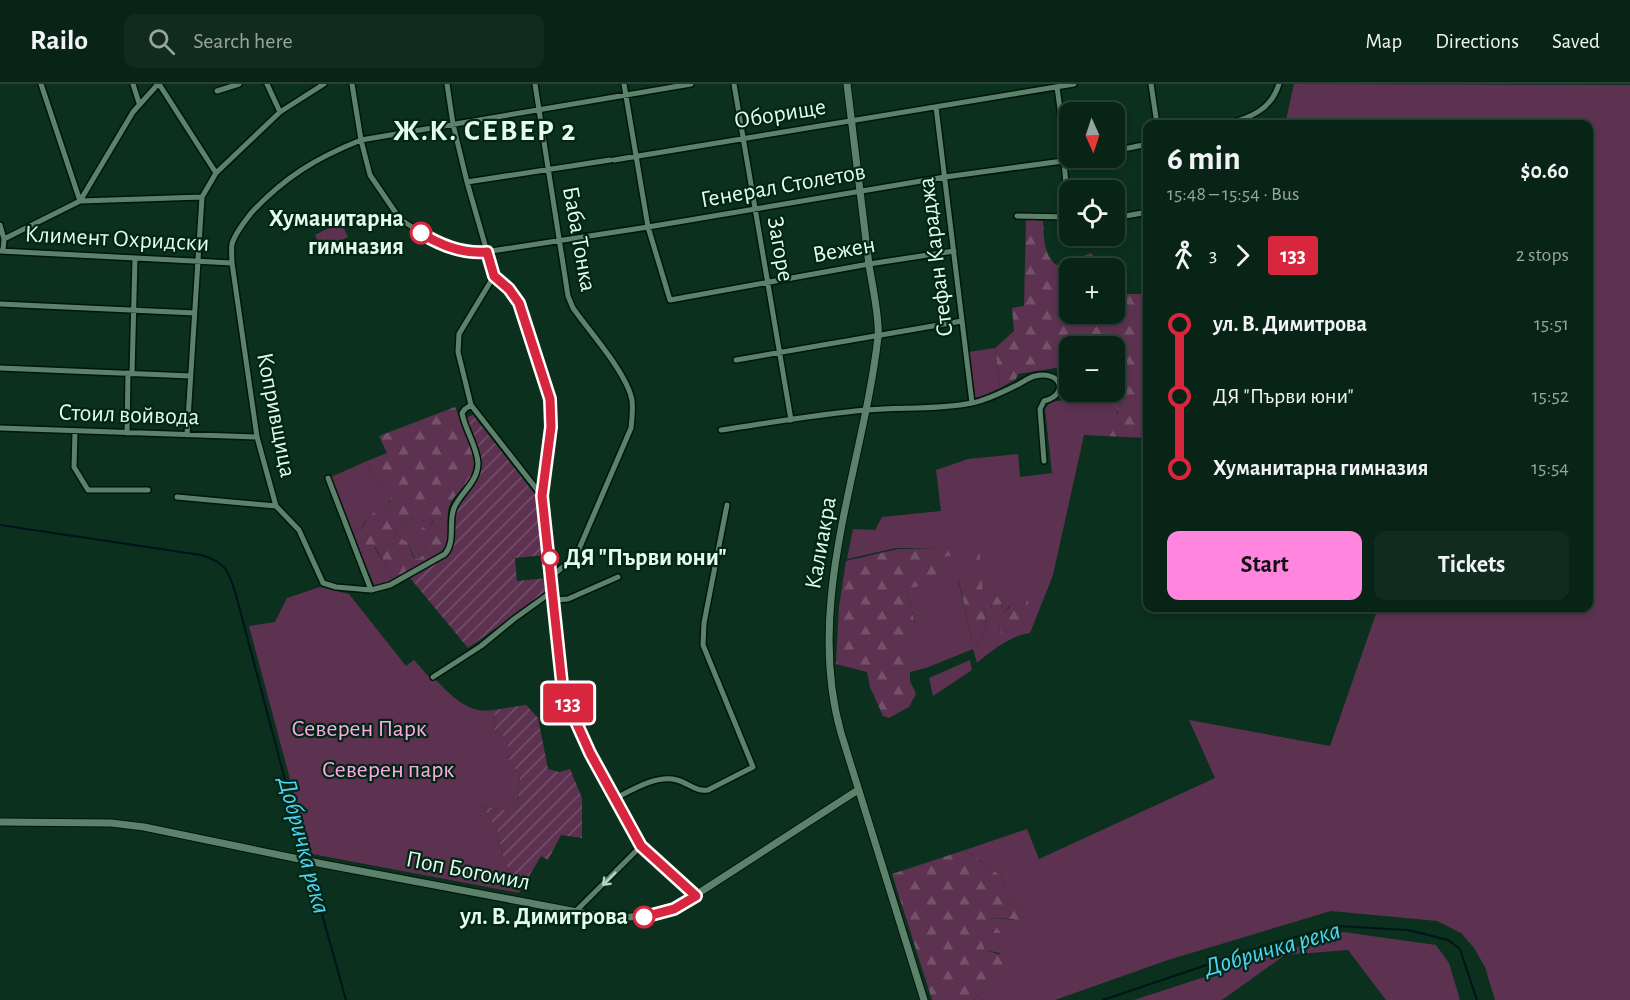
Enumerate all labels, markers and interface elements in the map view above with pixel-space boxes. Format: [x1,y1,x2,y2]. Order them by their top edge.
search box [124,14,544,68]
icon: search [145,25,178,58]
text: Railo [30,27,88,55]
text: Search here [193,30,293,52]
text: Map [1366,31,1402,52]
text: Directions [1435,31,1519,52]
text: Saved [1552,31,1600,52]
street label: Оборище [732,95,828,133]
north arrow [1059,102,1125,168]
map controls [1059,102,1125,402]
district label: Ж.К. СЕВЕР 2 [393,116,577,146]
text: 6 min [1167,143,1241,176]
street label: Генерал Столетов [699,160,867,212]
text: $0.60 [1521,160,1569,182]
street label: Стефан Караджа [914,176,958,338]
button: locate [1059,180,1125,246]
street label: Баба Тонка [558,184,600,294]
text: 15:48 – 15:54 · Bus [1167,184,1299,204]
place label: Хуманитарна гимназия [269,207,404,259]
street label: Загоре [762,215,798,283]
street label: Климент Охридски [24,222,210,256]
marker: Хуманитарна гимназия [410,222,432,244]
street label: Вежен [811,233,877,267]
icon: walk [1167,239,1200,272]
icon: forward [1226,239,1259,272]
text: 3 [1209,245,1217,265]
text: 133 [1280,245,1306,266]
text: 2 stops [1516,245,1569,265]
button: + [1059,258,1125,324]
text: ул. В. Димитрова [1213,313,1367,335]
text: 15:51 [1534,314,1569,334]
button: − [1059,336,1125,402]
street label: Копривщица [252,351,300,479]
text: ДЯ "Първи юни" [1213,385,1354,407]
text: 15:52 [1532,386,1569,406]
street label: Стоил войвода [58,401,200,429]
text: Хуманитарна гимназия [1213,457,1428,479]
text: 15:54 [1531,458,1569,478]
street label: Калиакра [801,495,841,591]
button: Start [1167,531,1362,600]
button: Tickets [1374,531,1569,600]
place label: ДЯ "Първи юни" [564,546,727,570]
marker: ДЯ "Първи юни" [541,549,559,567]
line badge: 133 [534,684,602,722]
text: 133 [555,693,581,714]
park label: Северен Парк [291,717,427,741]
park label: Северен парк [322,758,454,782]
water label: Добричка река [273,773,335,916]
street label: Поп Богомил [404,847,532,895]
one-way arrow [601,871,616,886]
place label: ул. В. Димитрова [459,905,628,929]
marker: ул. В. Димитрова [633,906,655,928]
water label: Добричка река [1200,917,1343,981]

